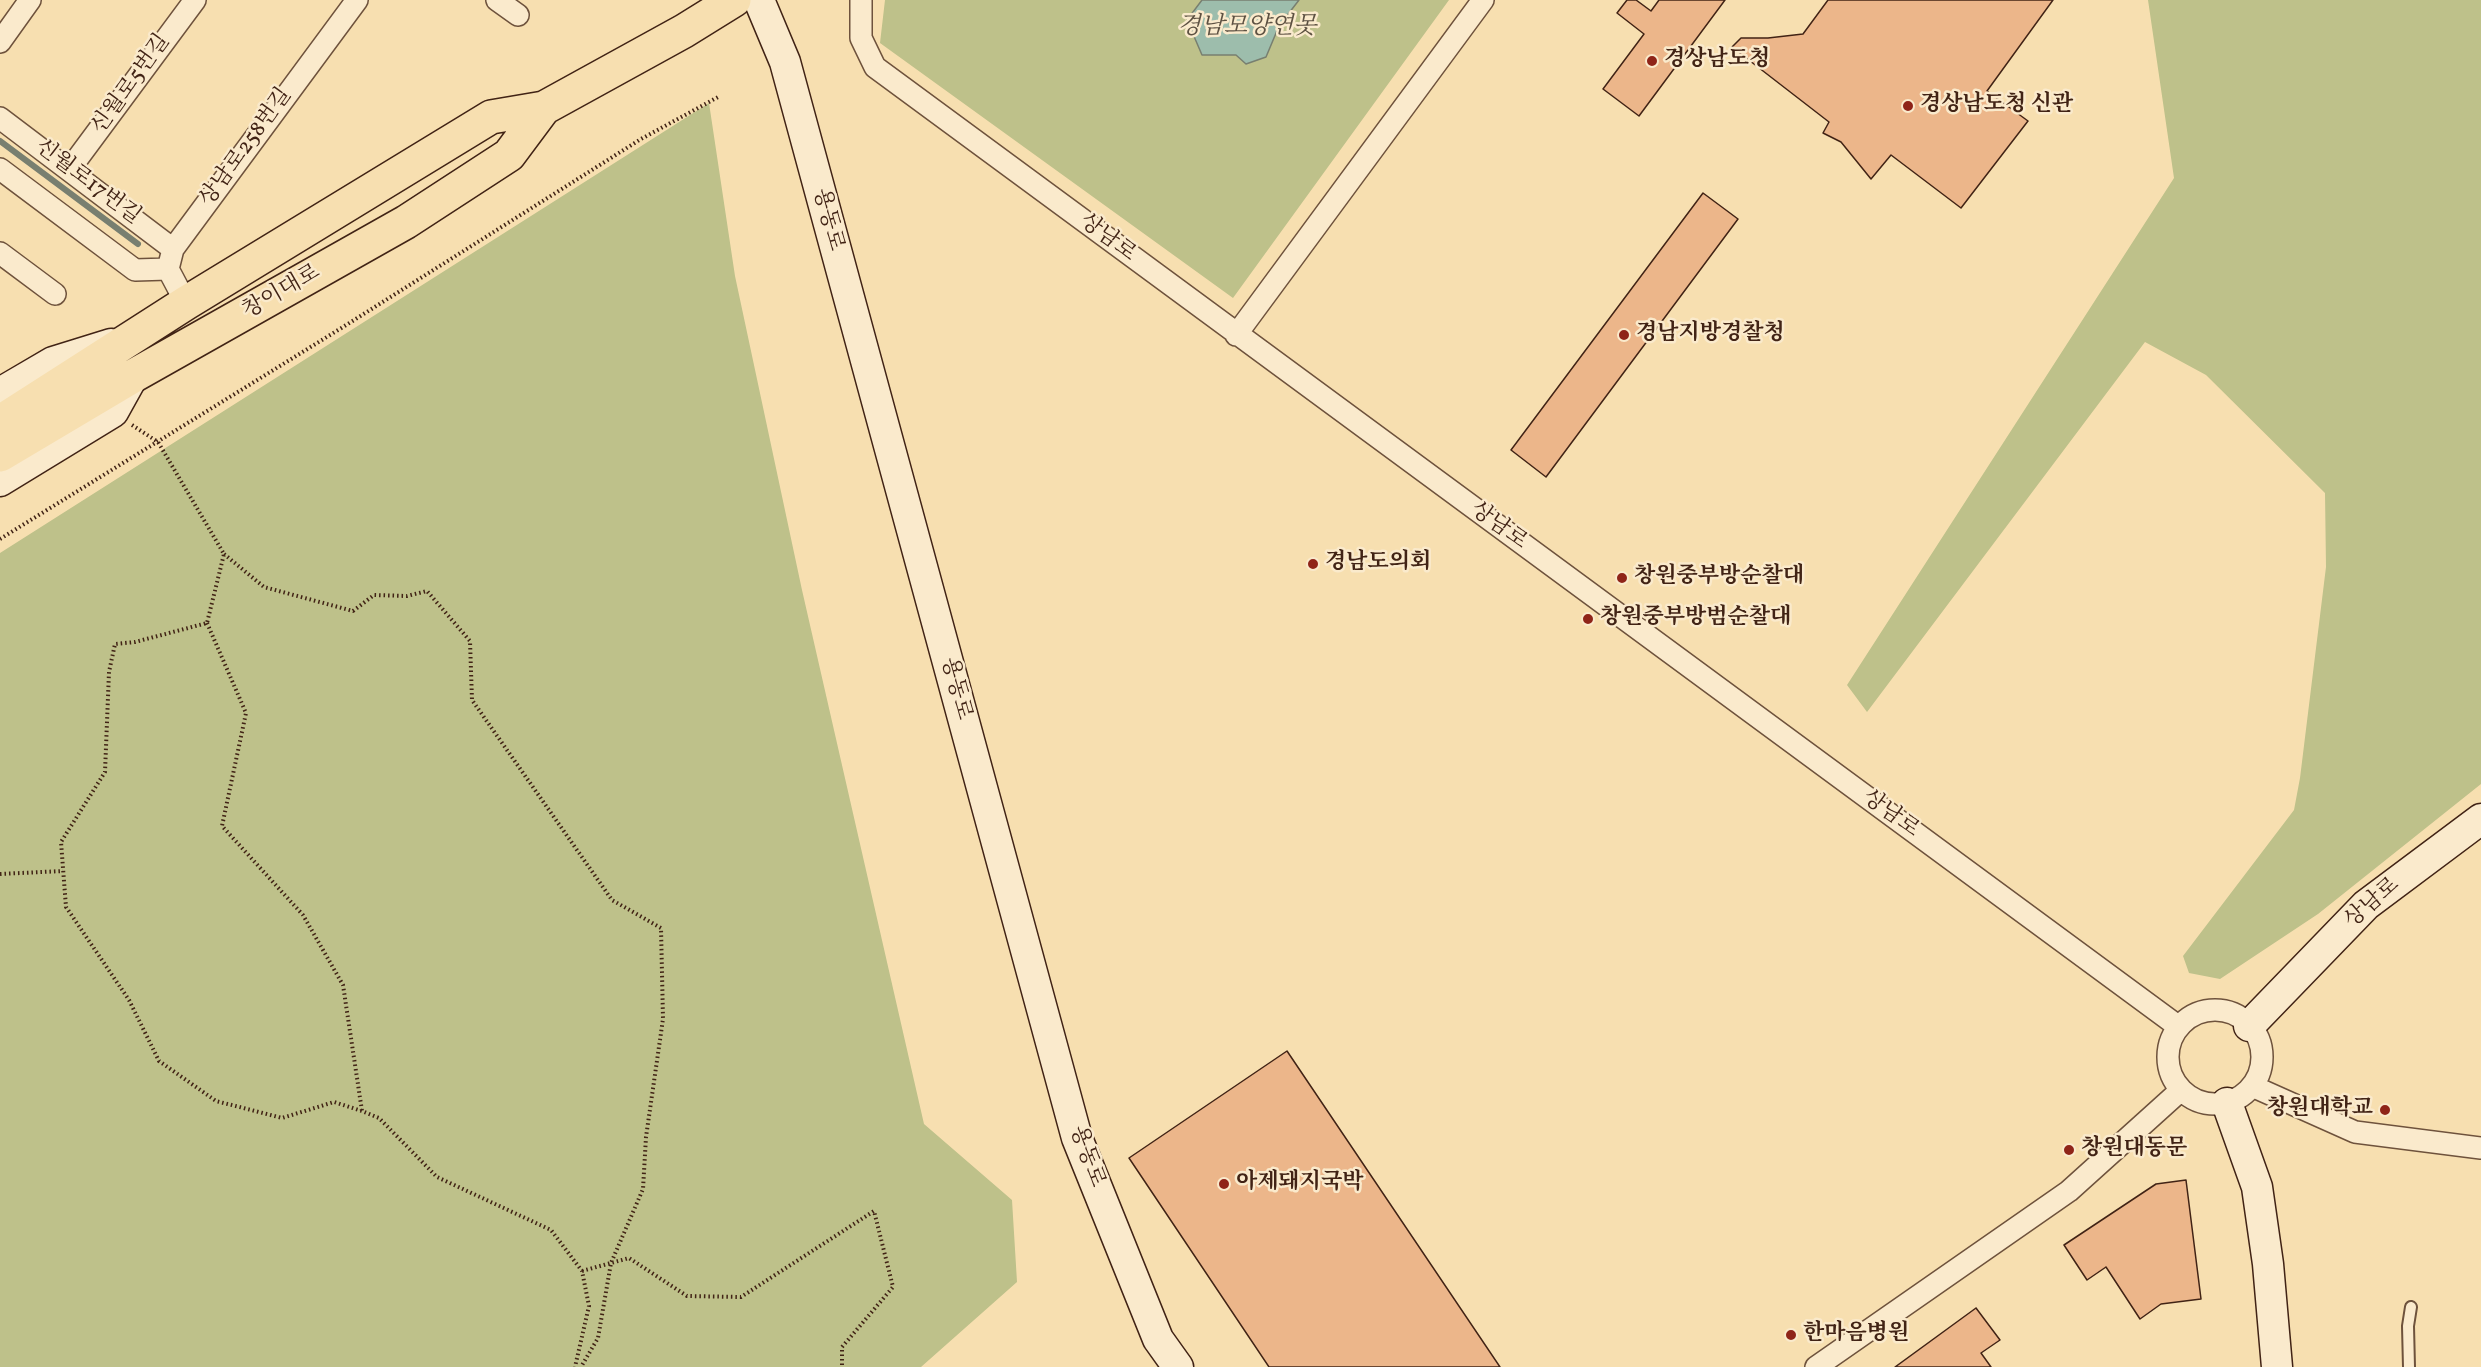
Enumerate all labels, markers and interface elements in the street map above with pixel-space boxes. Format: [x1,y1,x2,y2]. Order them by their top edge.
water label: 경남모양연못 [1177,15,1317,43]
street label: 신월로5번길 [87,30,177,140]
place label: 경상남도청 [1664,48,1770,74]
marker: 경상남도청 [1645,54,1659,68]
street label: 상남로258번길 [195,84,299,212]
place label: 경상남도청 신관 [1920,93,2073,119]
marker: 경상남도청 신관 [1901,99,1915,113]
street label: 신월로17번길 [29,135,145,231]
street label: 용동로 [806,186,848,254]
street label: 상남로 [1074,209,1140,269]
street label: 창이대로 [239,260,325,326]
place label: 경남지방경찰청 [1636,322,1785,348]
marker: 경남지방경찰청 [1617,328,1631,342]
street label: 상남로 [1464,498,1532,556]
place label: 경남도의회 [1325,551,1431,577]
marker: 경남도의회 [1306,557,1320,571]
place label: 창원중부방순찰대 [1634,565,1804,591]
marker: 창원중부방순찰대 [1615,571,1629,585]
place label: 창원중부방범순찰대 [1600,606,1791,632]
marker: 창원중부방범순찰대 [1581,612,1595,626]
street label: 용동로 [934,655,976,723]
street label: 상남로 [1856,786,1924,844]
street label: 상남로 [2340,873,2406,935]
place label: 창원대학교 [2267,1097,2373,1123]
marker: 창원대학교 [2378,1103,2392,1117]
street label: 용동로 [1063,1123,1109,1191]
place label: 창원대동문 [2081,1137,2187,1163]
marker: 창원대동문 [2062,1143,2076,1157]
place label: 아제돼지국박 [1236,1171,1364,1197]
marker: 아제돼지국박 [1217,1177,1231,1191]
place label: 한마음병원 [1803,1322,1909,1348]
marker: 한마음병원 [1784,1328,1798,1342]

